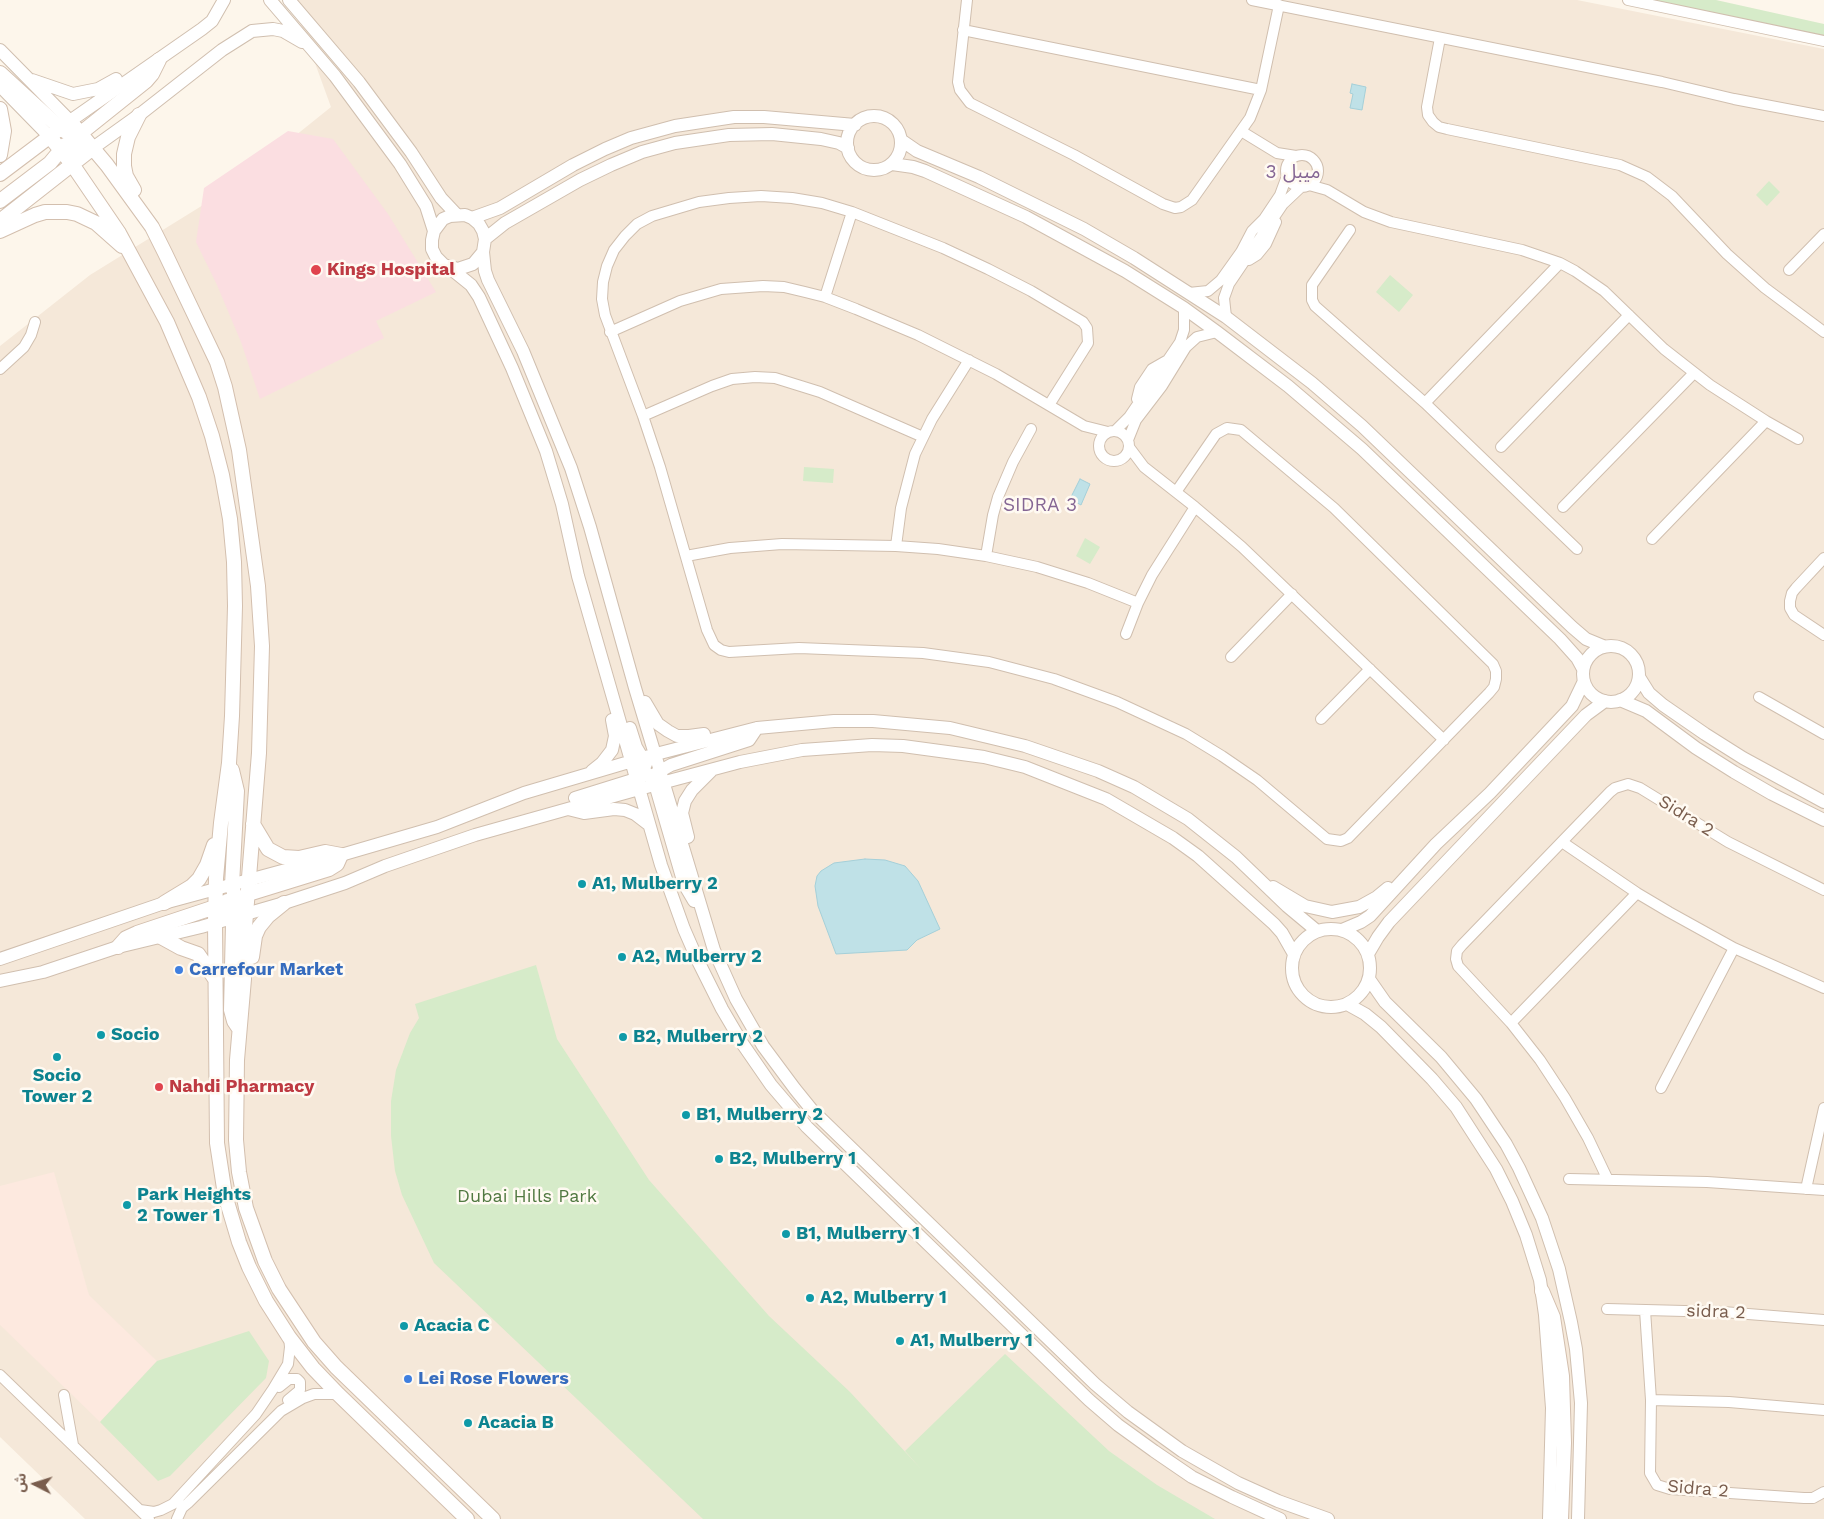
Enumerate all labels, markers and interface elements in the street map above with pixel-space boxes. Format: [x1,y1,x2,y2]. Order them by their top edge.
district label: ميبل 3 [1265,161,1321,183]
place label: Kings Hospital [327,259,455,281]
marker: Kings Hospital [309,263,323,277]
district label: SIDRA 3 [999,494,1081,516]
street label: Sidra 2 [1654,791,1718,841]
place label: A1, Mulberry 2 [592,873,718,895]
marker: A1, Mulberry 2 [576,878,588,890]
place label: A2, Mulberry 2 [632,946,762,968]
marker: A2, Mulberry 2 [616,951,628,963]
place label: Carrefour Market [189,959,343,981]
marker: Carrefour Market [173,964,185,976]
place label: Socio [111,1024,160,1046]
place label: B2, Mulberry 2 [633,1026,763,1048]
marker: Socio [95,1029,107,1041]
marker: B2, Mulberry 2 [617,1031,629,1043]
marker: Socio Tower 2 [51,1051,63,1063]
place label: Socio Tower 2 [22,1065,92,1108]
place label: Nahdi Pharmacy [169,1076,314,1098]
marker: Nahdi Pharmacy [153,1081,165,1093]
place label: B1, Mulberry 2 [696,1104,823,1126]
marker: B1, Mulberry 2 [680,1109,692,1121]
place label: B2, Mulberry 1 [729,1148,856,1170]
marker: B2, Mulberry 1 [713,1153,725,1165]
place label: Park Heights 2 Tower 1 [137,1184,251,1226]
park label: Dubai Hills Park [457,1186,597,1208]
marker: Park Heights 2 Tower 1 [121,1199,133,1211]
place label: B1, Mulberry 1 [796,1223,920,1245]
marker: B1, Mulberry 1 [780,1228,792,1240]
place label: A2, Mulberry 1 [820,1287,947,1309]
marker: A2, Mulberry 1 [804,1292,816,1304]
street label: sidra 2 [1686,1300,1746,1324]
place label: Acacia C [414,1315,490,1337]
marker: Acacia C [398,1320,410,1332]
place label: A1, Mulberry 1 [910,1330,1033,1352]
marker: A1, Mulberry 1 [894,1335,906,1347]
place label: Lei Rose Flowers [418,1368,569,1390]
marker: Lei Rose Flowers [402,1373,414,1385]
place label: Acacia B [478,1412,554,1434]
marker: Acacia B [462,1417,474,1429]
north arrow [10,1459,60,1509]
text: ش [11,1472,29,1493]
street label: Sidra 2 [1666,1476,1730,1502]

